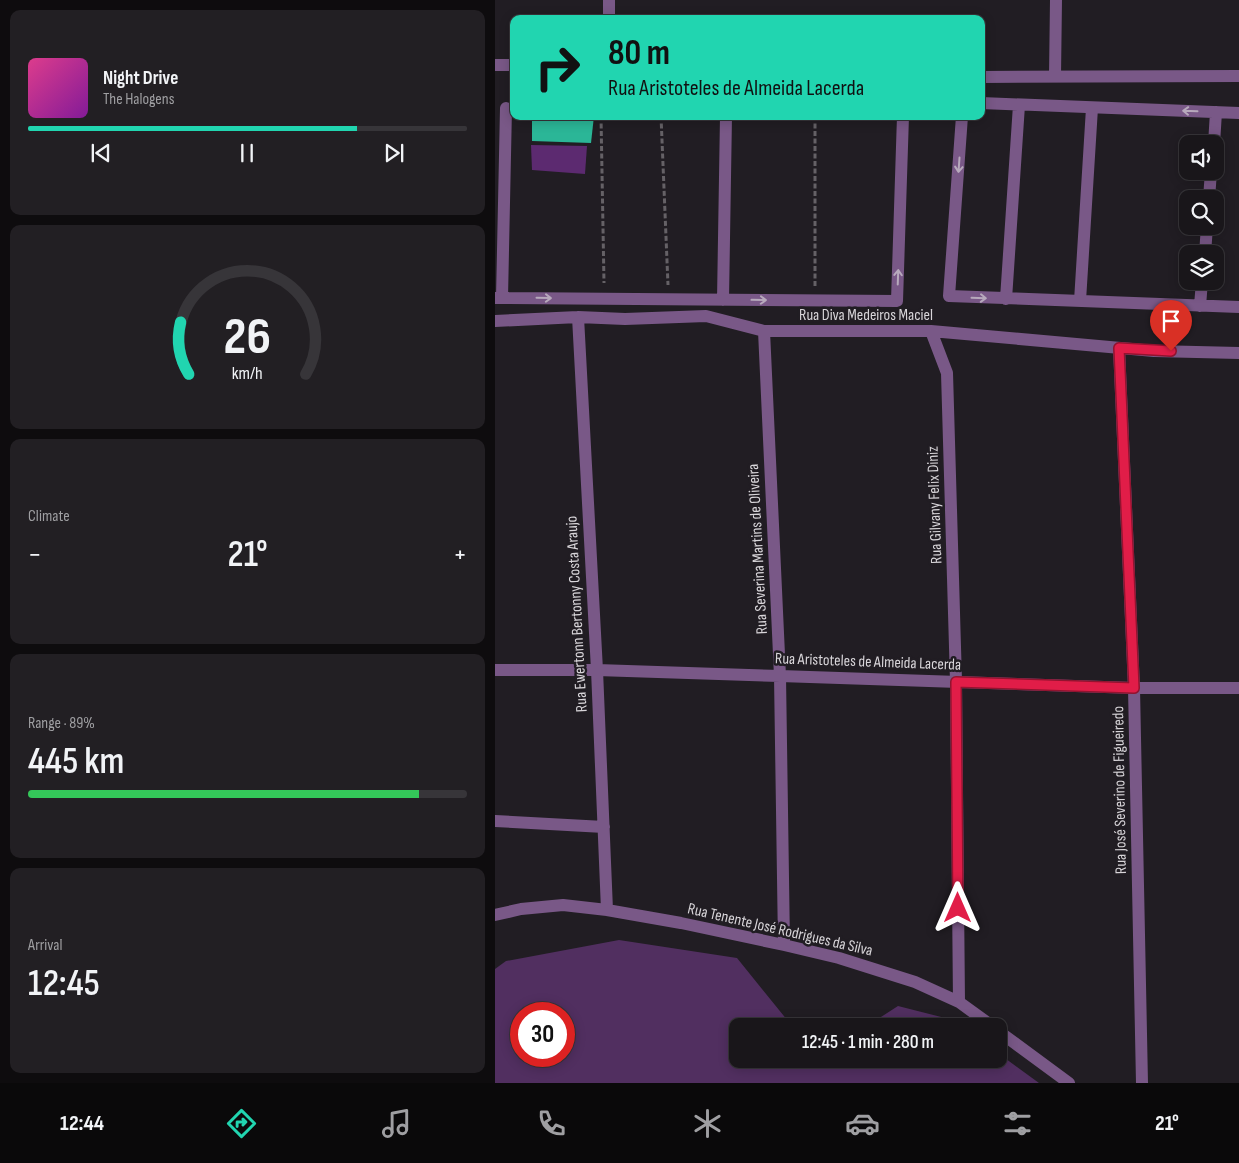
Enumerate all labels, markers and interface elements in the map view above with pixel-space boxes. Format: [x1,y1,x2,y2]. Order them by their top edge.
text: 80 m [608,32,670,75]
icon: right [525,35,590,100]
text: Night Drive [103,67,178,90]
text: Rua Aristoteles de Almeida Lacerda [608,75,864,102]
text: The Halogens [103,90,174,109]
one-way arrow [1183,106,1199,116]
map controls [1179,135,1224,290]
button: sound [1179,135,1224,180]
icon: previous [87,139,115,167]
icon: pause [233,139,261,167]
icon: next [380,139,408,167]
one-way arrow [954,157,963,173]
button: search [1179,190,1224,235]
button: layers [1179,245,1224,290]
one-way arrow [893,270,903,286]
one-way arrow [535,293,551,303]
one-way arrow [971,293,987,302]
one-way arrow [750,295,766,305]
pin [1150,300,1192,351]
text: 26 [224,306,271,369]
street label: Rua Diva Medeiros Maciel [799,306,933,325]
icon: arrive [1157,307,1185,335]
text: km/h [232,363,263,384]
street label: Rua Gilvany Felix Diniz [923,445,947,564]
street label: Rua Severina Martins de Oliveira [744,463,772,635]
text: Climate [28,507,70,526]
street label: Rua Ewertonn Bertonny Costa Araujo [562,515,592,713]
text: 21° [227,532,268,577]
text: − [28,538,42,571]
text: + [453,538,467,571]
street label: Rua Aristoteles de Almeida Lacerda [775,649,961,675]
street label: Rua José Severino de Figueiredo [1109,706,1131,874]
text: Range · 89% [28,714,95,733]
text: 445 km [28,739,124,784]
position arrow [931,881,983,933]
street label: Rua Tenente José Rodrigues da Silva [686,899,874,961]
text: Arrival [28,936,62,955]
text: 12:45 [28,961,100,1006]
speed limit sign: 30 [510,1002,575,1067]
text: 12:45 · 1 min · 280 m [802,1031,934,1054]
icon: directions [224,1106,259,1141]
icon: music [379,1106,414,1141]
icon: phone [534,1106,569,1141]
icon: climate [690,1106,725,1141]
icon: car [845,1106,880,1141]
icon: filters [1000,1106,1035,1141]
text: 12:44 [60,1110,104,1137]
text: 21° [1155,1110,1179,1137]

